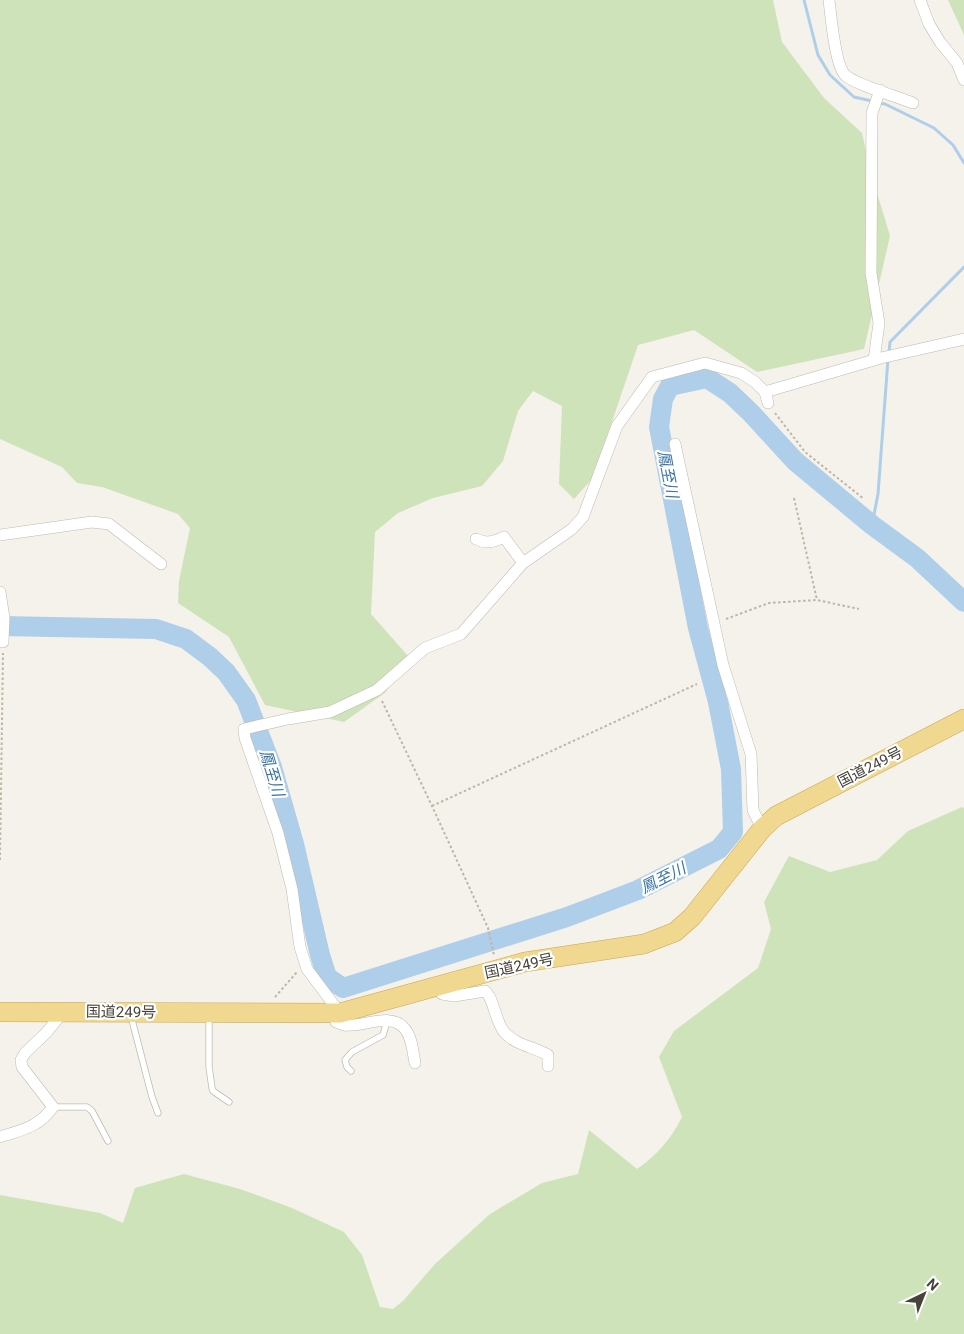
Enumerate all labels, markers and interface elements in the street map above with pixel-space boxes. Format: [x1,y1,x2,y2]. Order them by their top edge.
water label: 鳳至川 [654,449,682,501]
street label: 国道249号 [835,743,905,791]
water label: 鳳至川 [256,747,289,801]
water label: 鳳至川 [637,858,690,897]
street label: 国道249号 [483,950,555,982]
street label: 国道249号 [86,1002,156,1022]
north arrow [899,1269,949,1319]
text: N [924,1275,942,1294]

